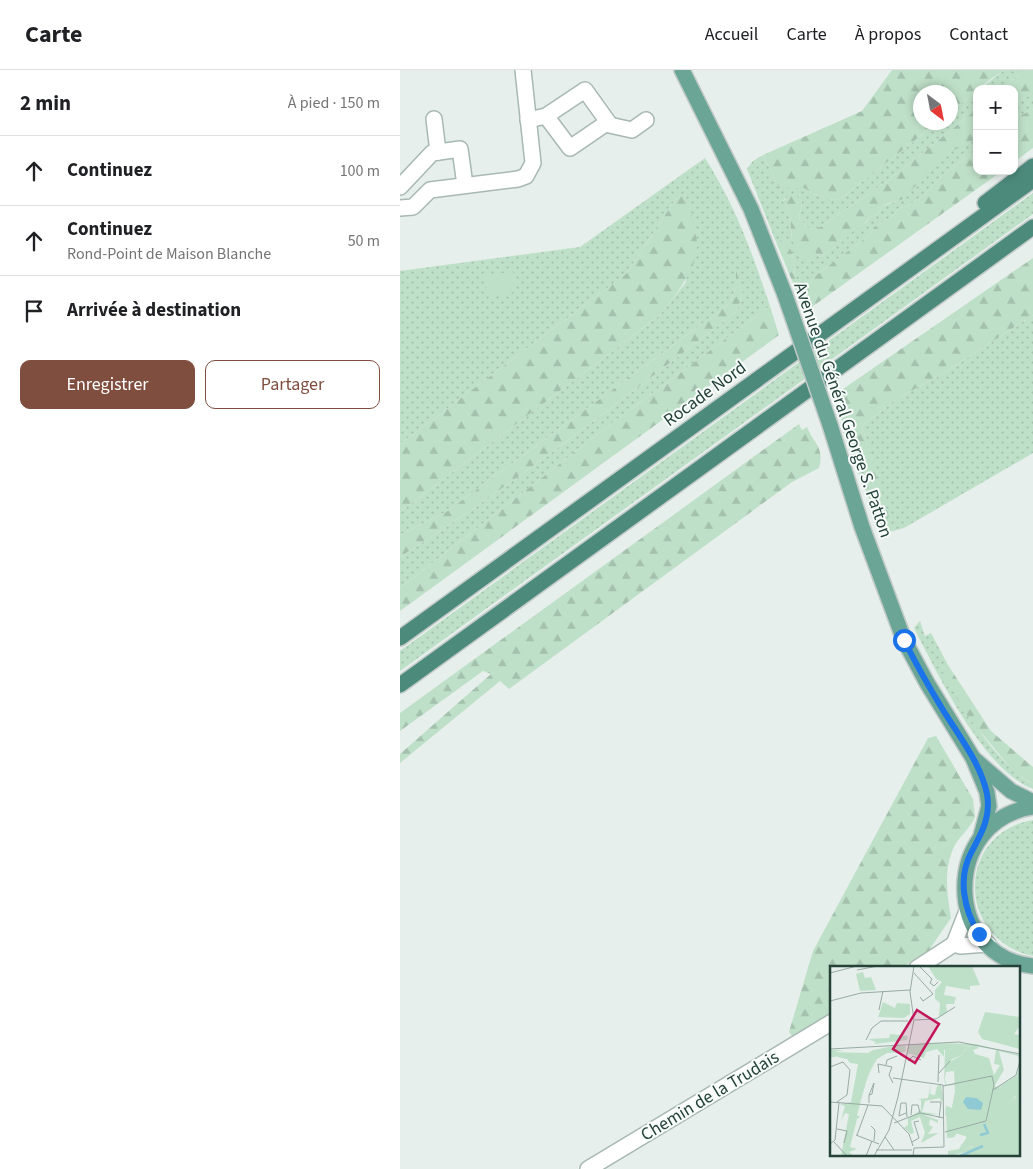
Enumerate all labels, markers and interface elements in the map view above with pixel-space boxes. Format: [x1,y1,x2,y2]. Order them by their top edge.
text: Carte [25,17,82,52]
text: Accueil [705,22,758,47]
text: Carte [786,22,827,47]
text: À propos [855,22,921,47]
text: Contact [949,22,1008,47]
north arrow [913,85,958,130]
map controls [973,85,1018,175]
button: + [973,85,1018,130]
text: 2 min [20,88,71,118]
text: À pied · 150 m [288,92,380,114]
button: − [973,130,1018,175]
icon: ahead [20,157,48,185]
text: Continuez [67,157,152,184]
text: 100 m [340,160,380,182]
text: Continuez [67,216,152,243]
icon: ahead [20,227,48,255]
text: 50 m [348,230,380,252]
text: Rond-Point de Maison Blanche [67,243,271,265]
street label: Avenue du Général George S. Patton [787,279,899,541]
icon: arrive [20,297,48,325]
text: Arrivée à destination [67,297,241,324]
street label: Rocade Nord [658,355,752,433]
button: Enregistrer [20,360,195,409]
button: Partager [205,360,380,409]
route start [893,629,916,652]
route end [968,923,991,946]
inset map [830,966,1020,1156]
street label: Chemin de la Trudais [636,1045,784,1147]

